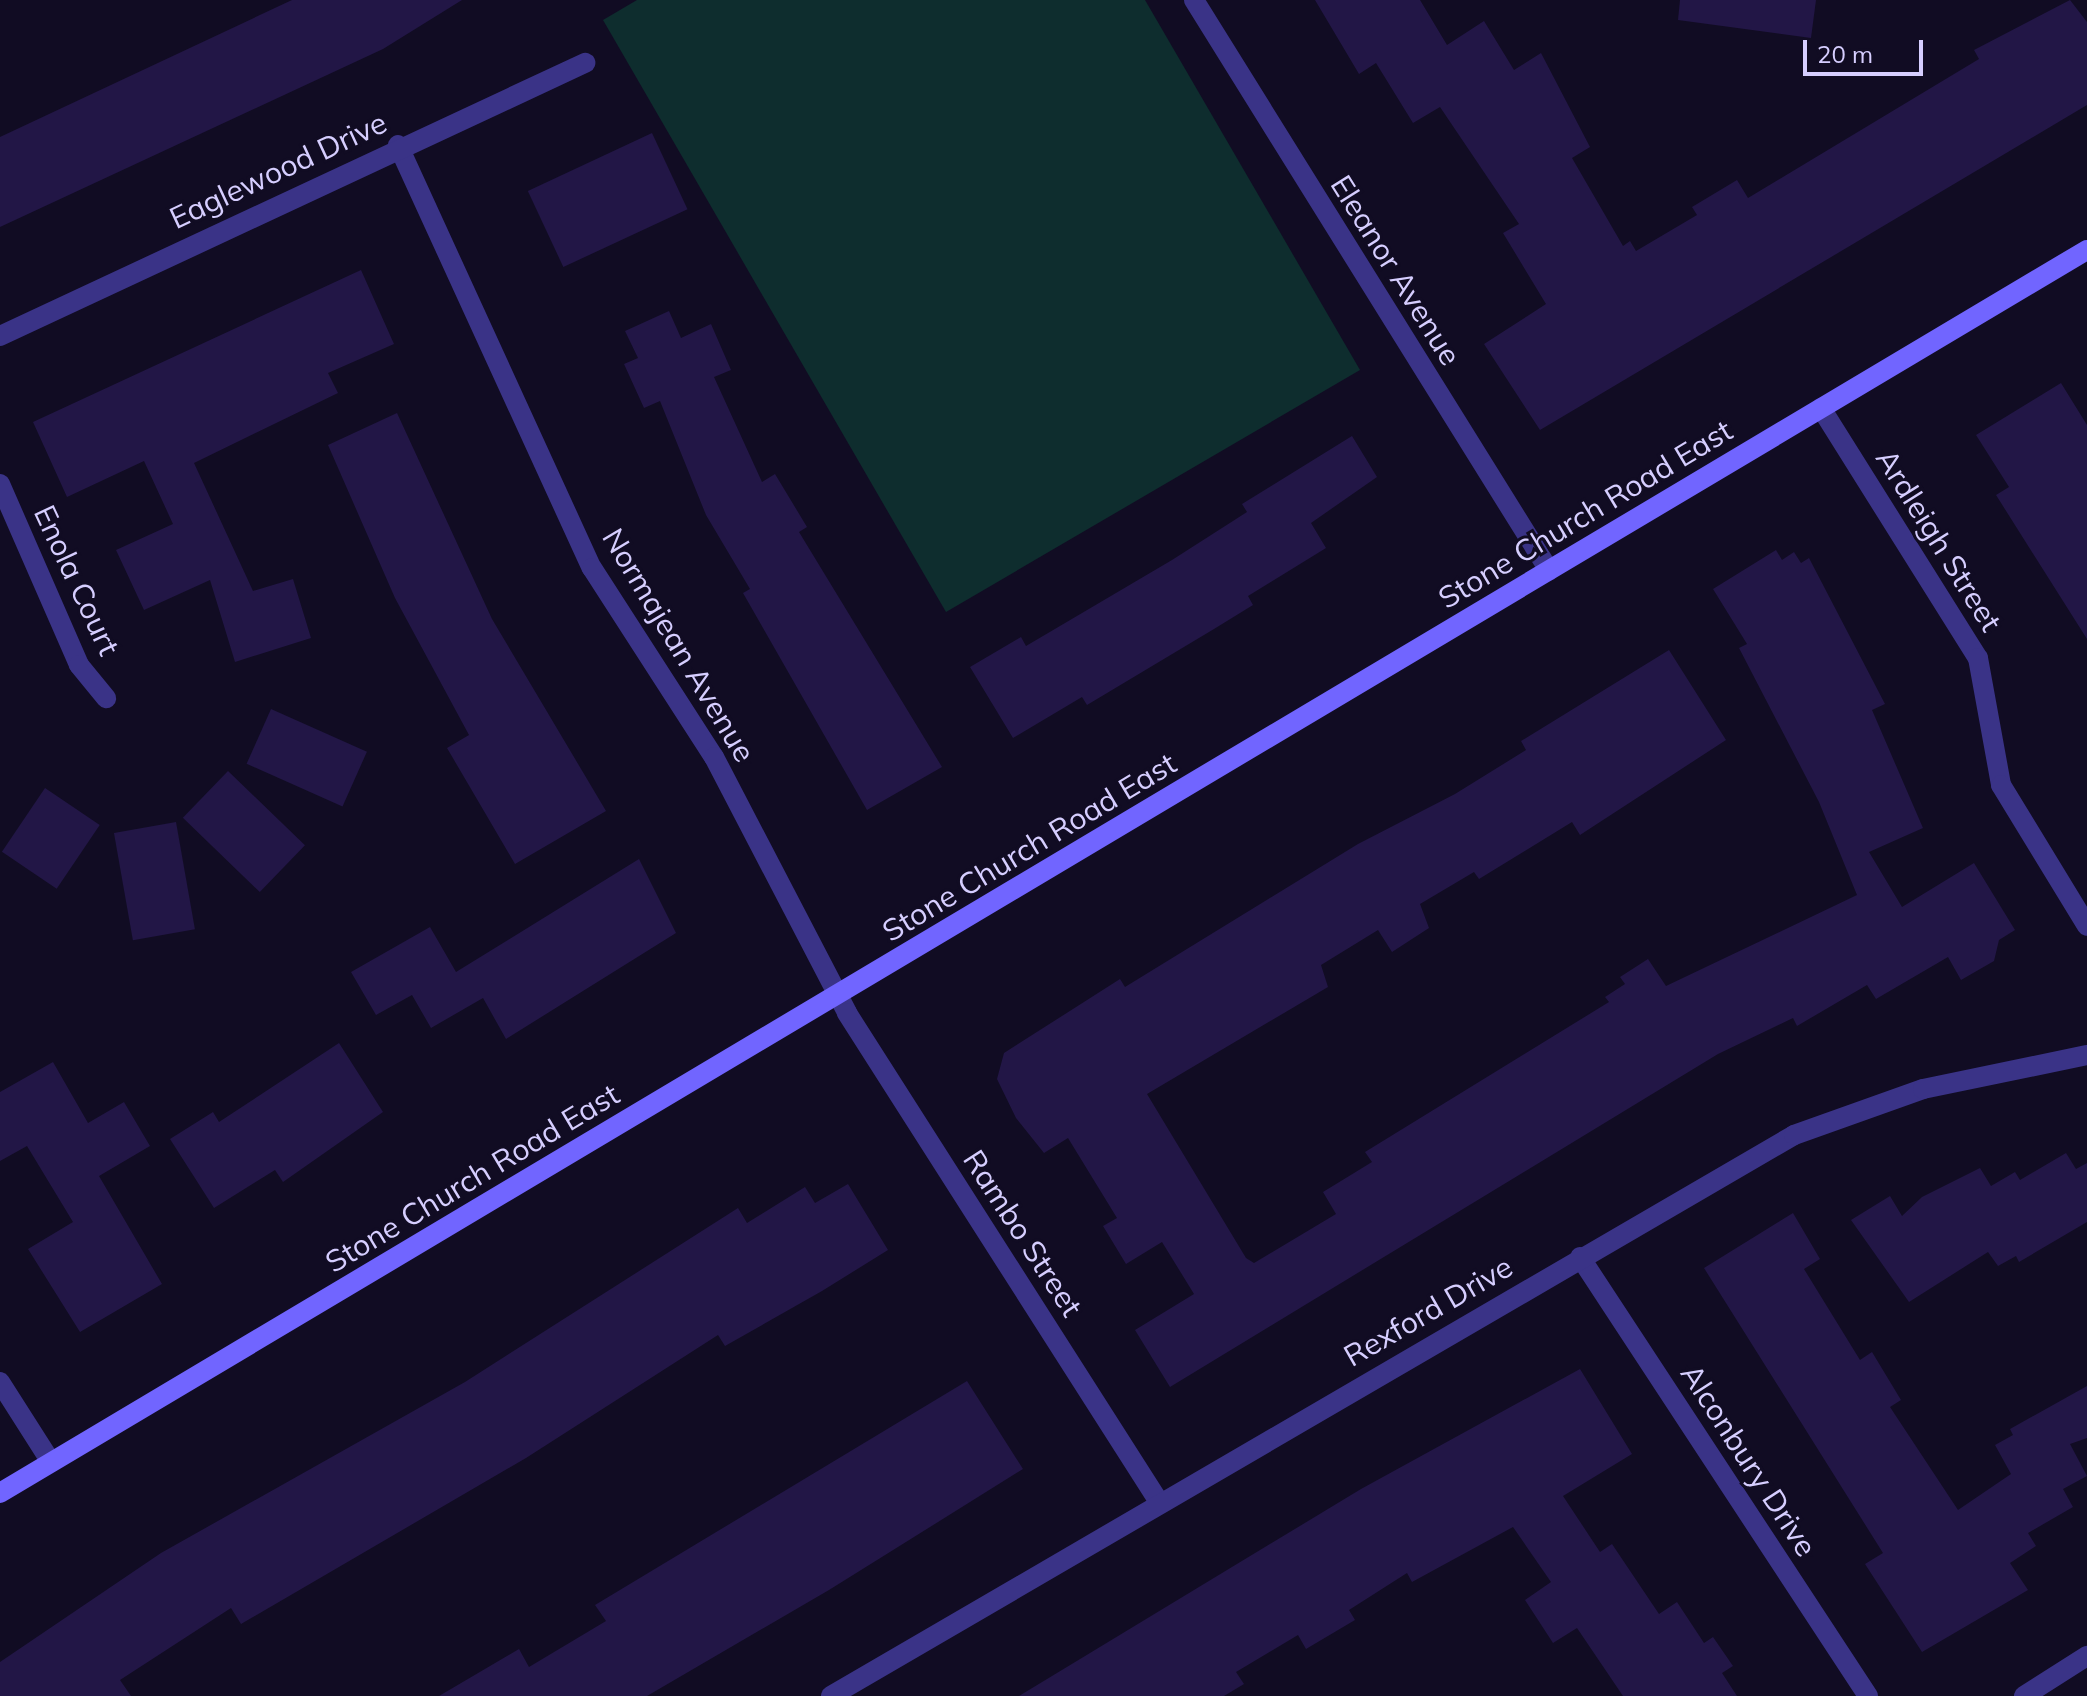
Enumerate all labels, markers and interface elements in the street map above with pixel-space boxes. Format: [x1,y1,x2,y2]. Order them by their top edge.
scale bar [1807,24,1927,74]
text: 20 m [1817,39,1873,69]
street label: Eaglewood Drive [164,104,392,236]
street label: Eleanor Avenue [1323,168,1469,372]
street label: Stone Church Road East [1432,412,1738,616]
street label: Ardleigh Street [1869,442,2009,638]
street label: Enola Court [27,499,127,661]
street label: Normajean Avenue [595,522,763,768]
street label: Stone Church Road East [876,745,1182,949]
street label: Stone Church Road East [319,1076,625,1280]
street label: Rambo Street [956,1143,1090,1323]
street label: Rexford Drive [1337,1248,1519,1374]
street label: Alconbury Drive [1674,1357,1824,1563]

